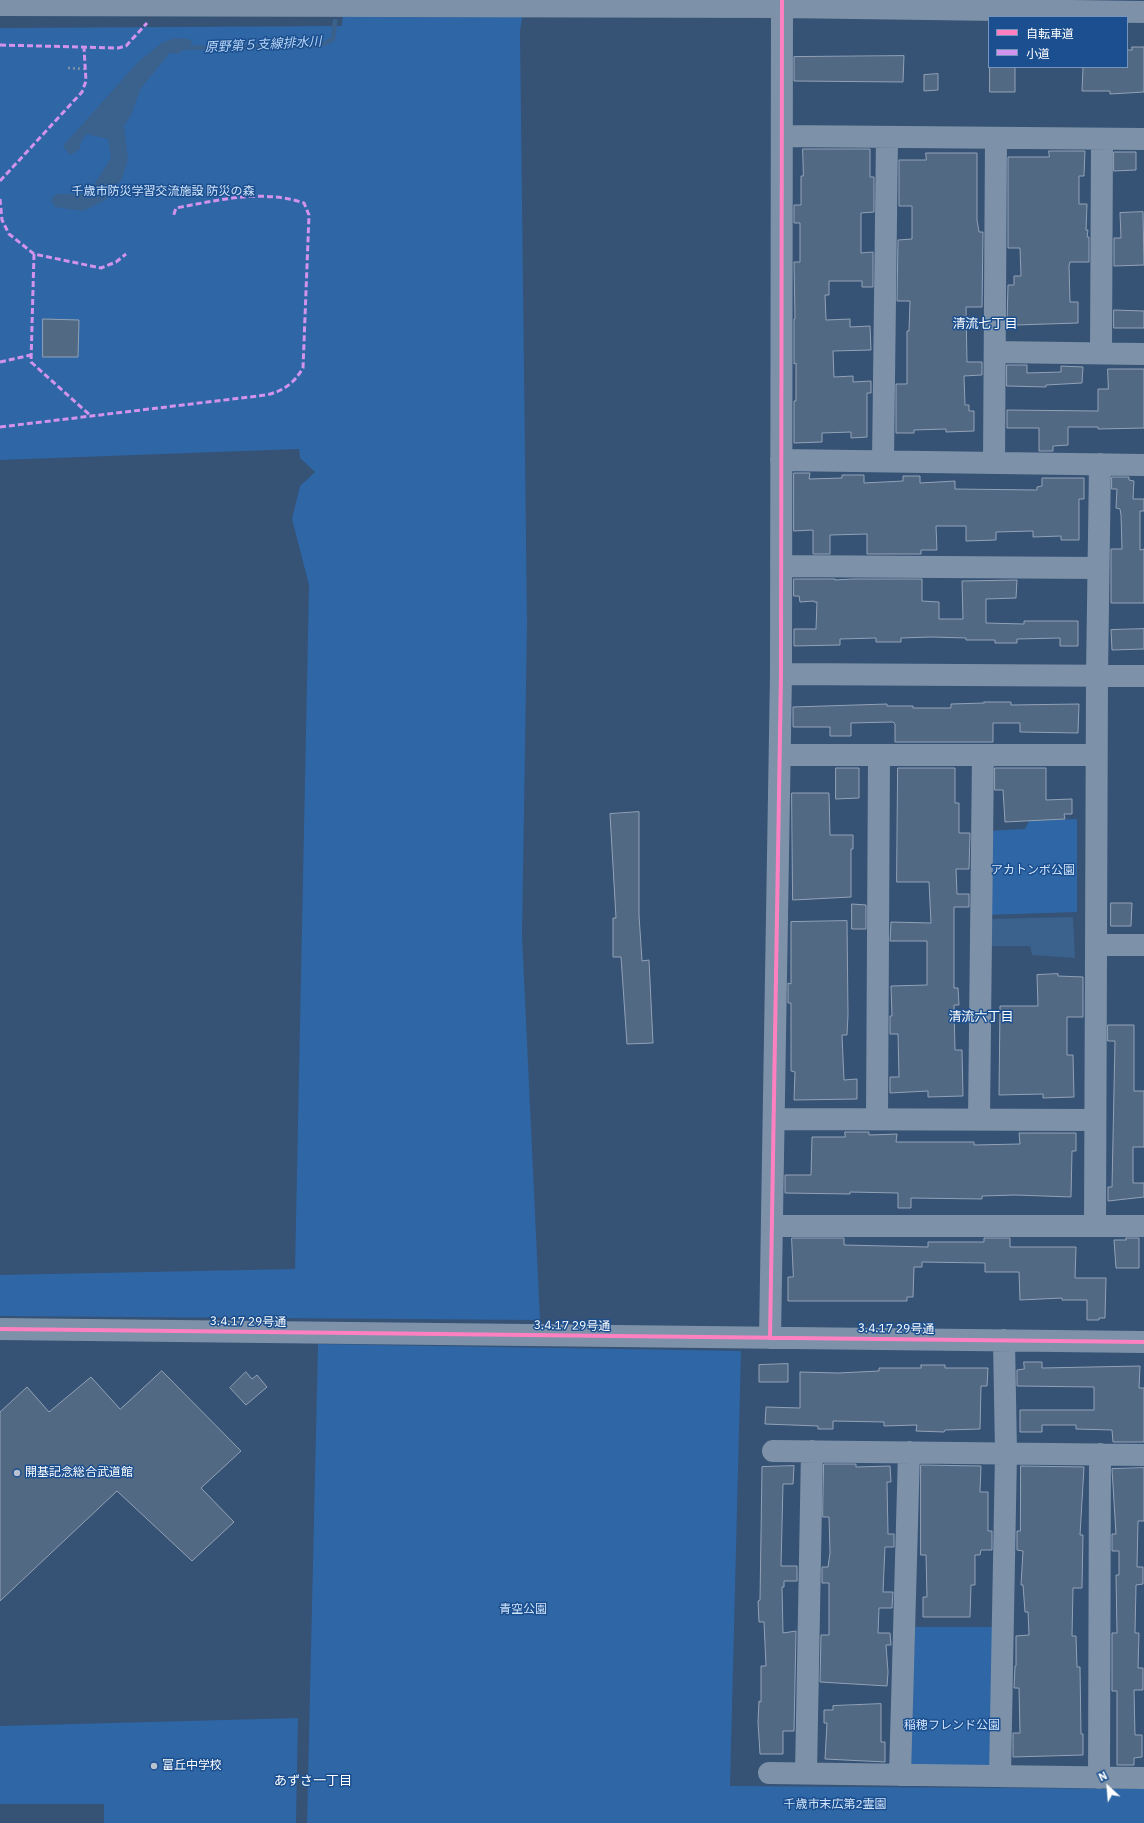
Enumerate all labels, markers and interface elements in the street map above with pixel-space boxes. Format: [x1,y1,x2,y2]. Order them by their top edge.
legend [988,16,1128,68]
text: 自転車道 [1026,26,1074,41]
water label: 原野第５支線排水川 [204,34,322,56]
text: 小道 [1026,46,1050,61]
park label: 千歳市防災学習交流施設 防災の森 [72,185,254,199]
district label: 清流七丁目 [953,316,1017,332]
park label: アカトンボ公園 [991,864,1075,878]
district label: 清流六丁目 [949,1009,1013,1025]
street label: 3.4.17 29号通 [210,1314,286,1330]
street label: 3.4.17 29号通 [534,1318,610,1334]
street label: 3.4.17 29号通 [858,1321,934,1337]
place label: 開基記念総合武道館 [25,1466,133,1480]
marker: 開基記念総合武道館 [12,1468,22,1478]
park label: 青空公園 [499,1603,547,1617]
park label: 稲穂フレンド公園 [904,1719,1000,1733]
place label: 富丘中学校 [162,1759,222,1773]
marker: 富丘中学校 [149,1761,159,1771]
north arrow [1088,1767,1128,1807]
text: N [1096,1768,1109,1784]
district label: あずさ一丁目 [274,1773,352,1789]
park label: 千歳市末広第2霊園 [783,1798,887,1812]

